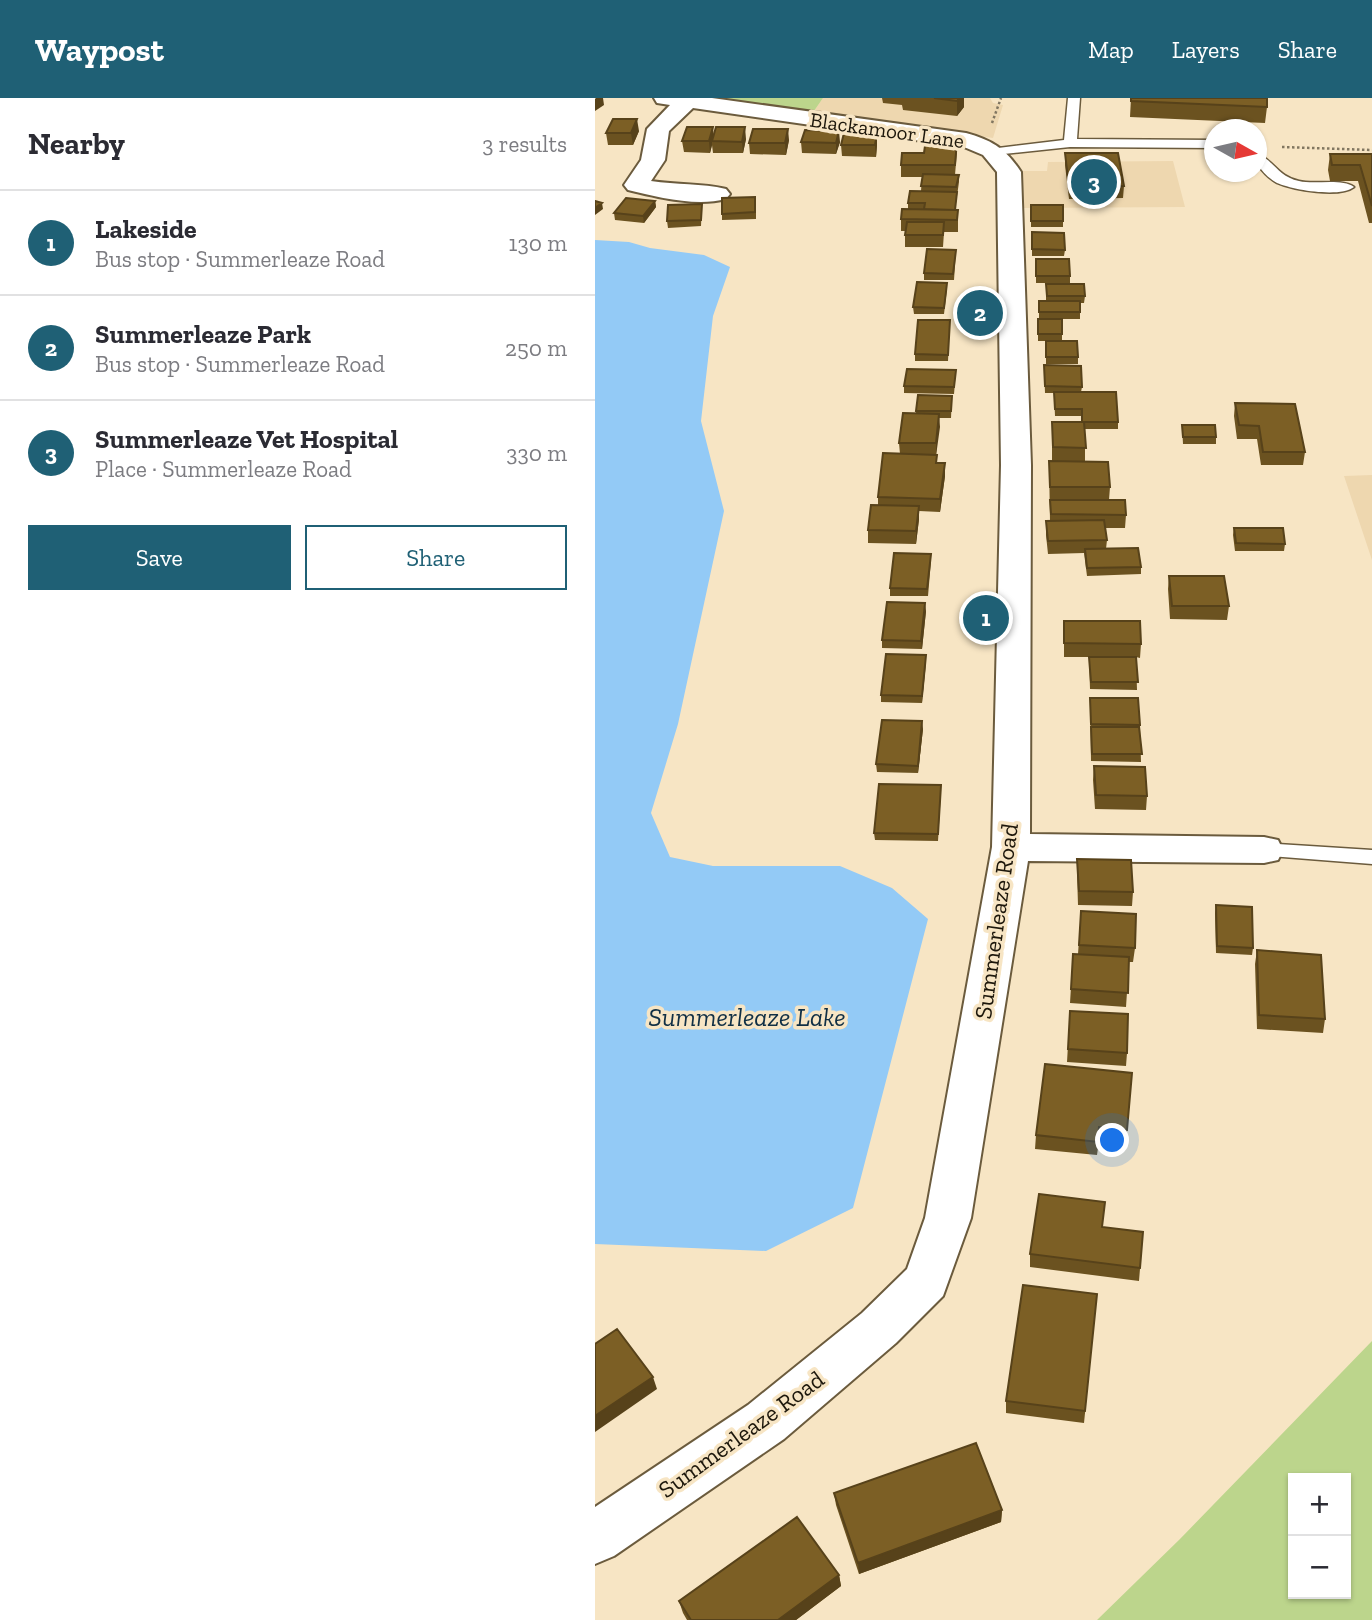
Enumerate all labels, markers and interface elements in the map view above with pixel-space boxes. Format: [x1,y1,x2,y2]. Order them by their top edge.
text: Waypost [35,30,164,69]
text: Map [1088,35,1134,64]
text: Layers [1172,35,1240,64]
text: Share [1278,35,1337,64]
street label: Blackamoor Lane [808,107,966,153]
north arrow [1204,119,1267,182]
text: Nearby [28,126,125,162]
text: 3 results [482,130,567,158]
pin: 3 [1071,156,1117,208]
text: Lakeside [95,213,197,245]
text: 1 [46,229,56,257]
text: 130 m [509,229,567,257]
text: Bus stop · Summerleaze Road [95,245,385,273]
pin: 2 [957,287,1003,339]
text: Summerleaze Park [95,318,311,350]
text: 2 [45,334,57,362]
text: 250 m [505,334,567,362]
text: Bus stop · Summerleaze Road [95,350,385,378]
text: Summerleaze Vet Hospital [95,423,398,455]
text: 3 [45,439,57,467]
text: 330 m [506,439,567,467]
text: Place · Summerleaze Road [95,455,352,483]
button: Save [28,525,291,590]
button: Share [305,525,567,590]
pin: 1 [963,592,1009,644]
street label: Summerleaze Road [968,821,1024,1021]
water label: Summerleaze Lake [648,1001,846,1033]
your location [1095,1123,1129,1157]
street label: Summerleaze Road [653,1364,829,1504]
map controls [1288,1473,1351,1599]
button: + [1288,1473,1351,1536]
button: − [1288,1536,1351,1599]

